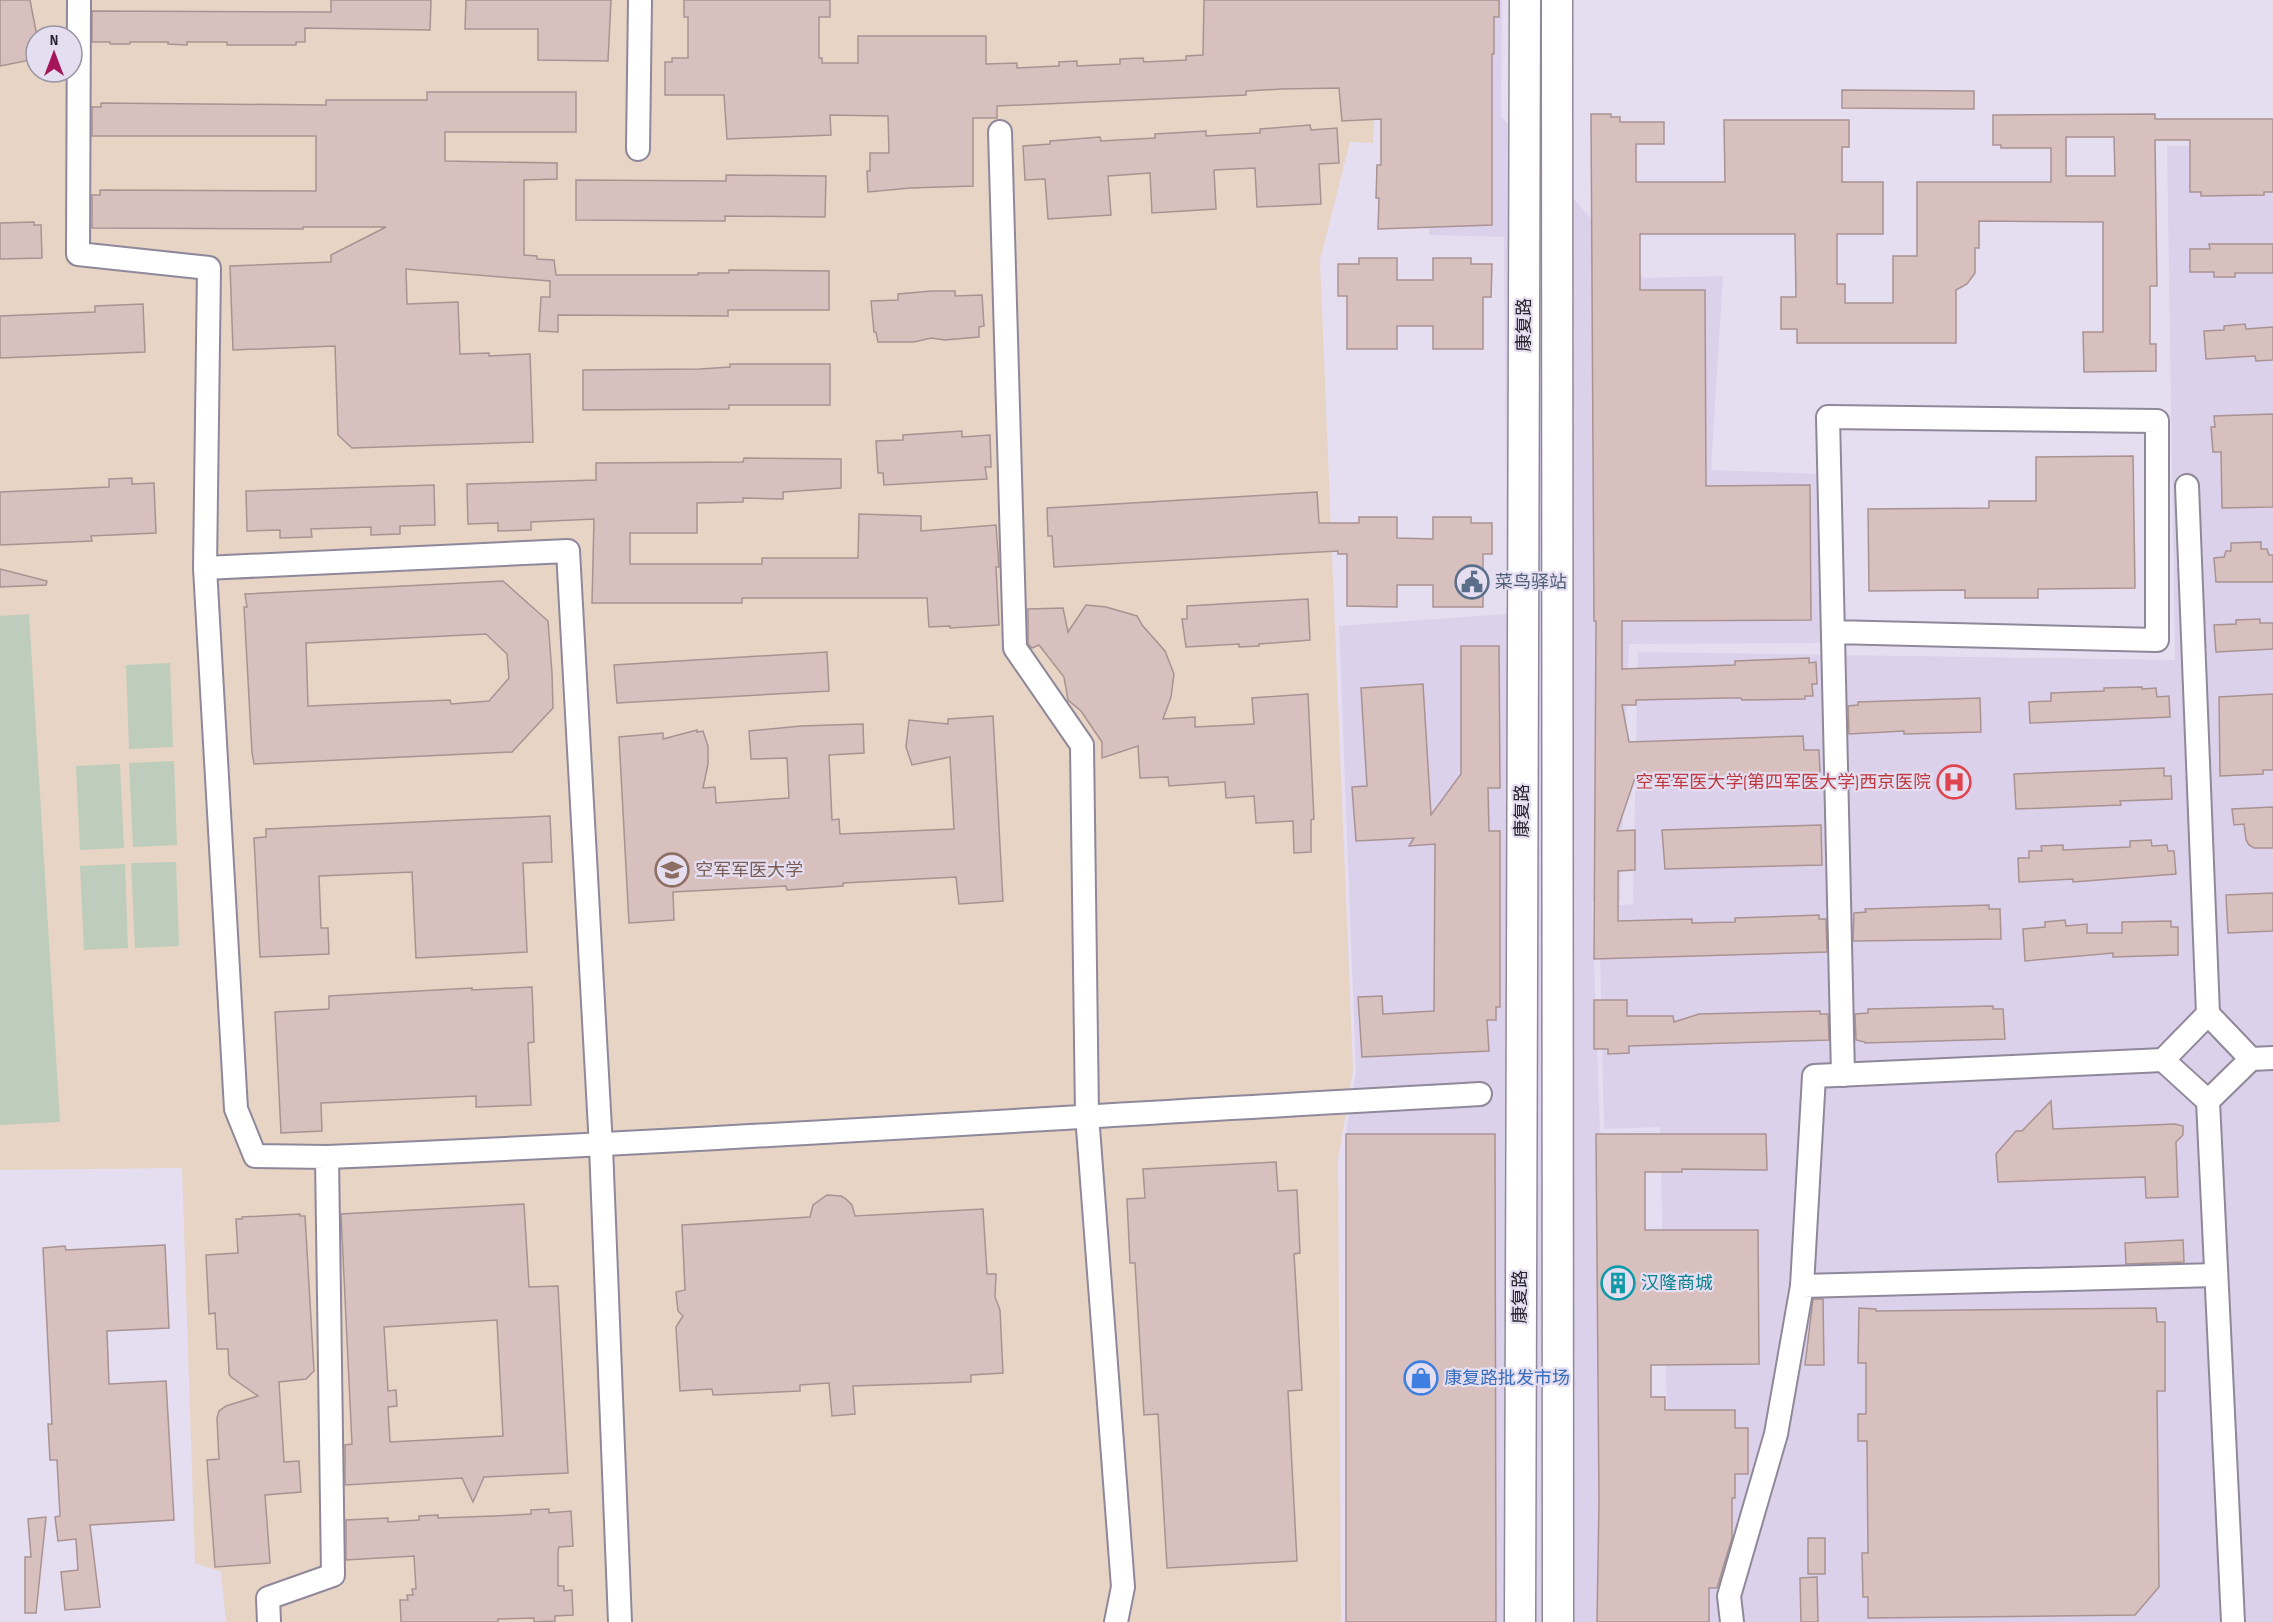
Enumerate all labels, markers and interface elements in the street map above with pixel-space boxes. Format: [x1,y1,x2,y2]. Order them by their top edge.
north arrow [24,24,84,84]
text: N [50,31,58,50]
street label: 康复路 [1514,298,1535,352]
public building icon: 菜鸟驿站 [1454,564,1490,600]
place label: 菜鸟驿站 [1495,572,1567,593]
hospital icon: 空军军医大学(第四军医大学)西京医院 [1936,764,1972,800]
place label: 空军军医大学(第四军医大学)西京医院 [1635,772,1931,793]
street label: 康复路 [1512,784,1533,838]
school or university icon: 空军军医大学 [654,852,690,888]
place label: 空军军医大学 [695,860,803,881]
building icon: 汉隆商城 [1600,1265,1636,1301]
street label: 康复路 [1510,1270,1531,1324]
place label: 汉隆商城 [1641,1273,1713,1294]
shop icon: 康复路批发市场 [1403,1360,1439,1396]
place label: 康复路批发市场 [1444,1368,1570,1389]

